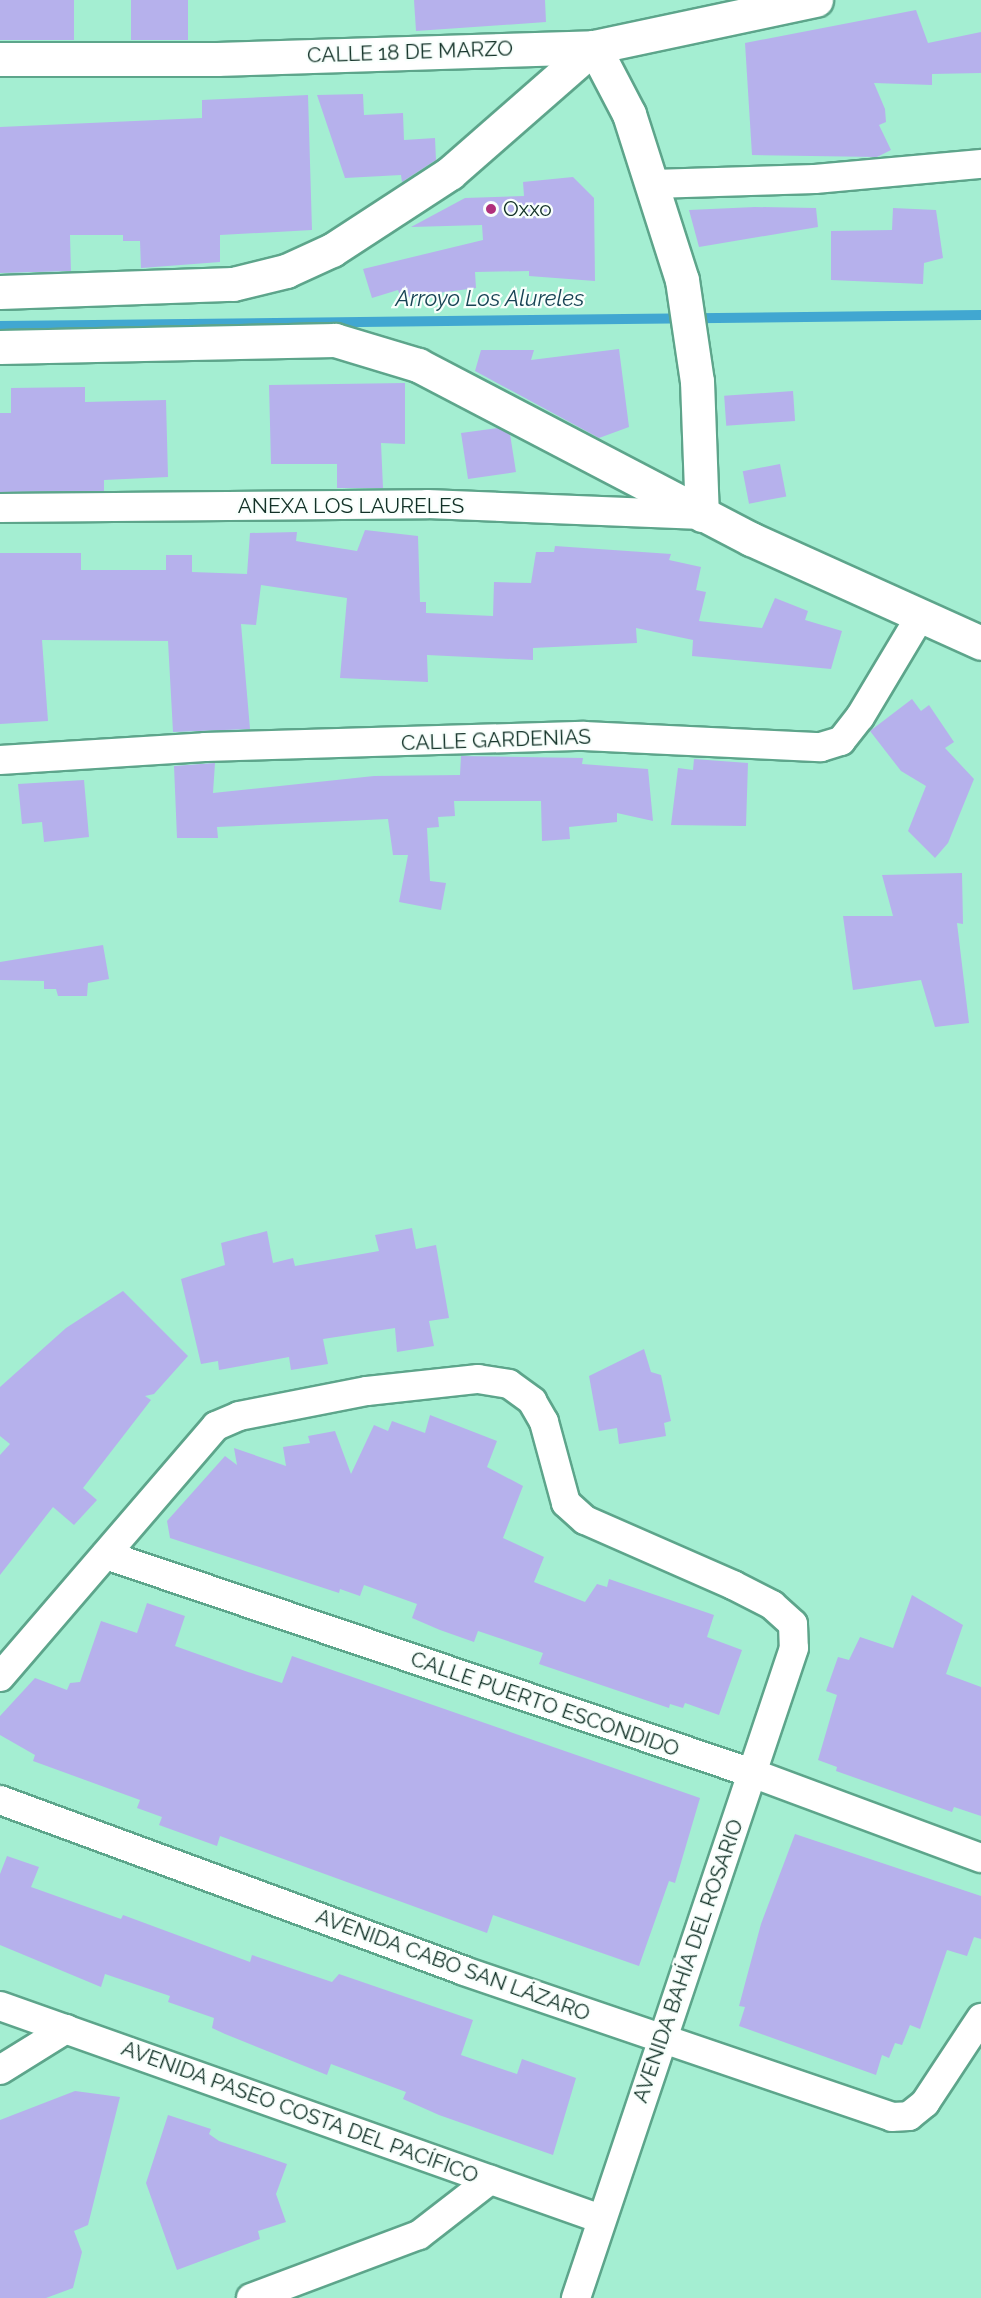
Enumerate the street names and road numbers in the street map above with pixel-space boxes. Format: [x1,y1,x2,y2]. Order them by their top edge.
street label: CALLE 18 DE MARZO [307,36,513,68]
street label: ANEXA LOS LAURELES [237,493,465,519]
street label: CALLE GARDENIAS [401,724,591,756]
street label: CALLE PUERTO ESCONDIDO [407,1646,683,1762]
street label: AVENIDA BAHÍA DEL ROSARIO [627,1815,749,2107]
street label: AVENIDA CABO SAN LÁZARO [312,1903,594,2027]
street label: AVENIDA PASEO COSTA DEL PACÍFICO [117,2035,483,2189]

